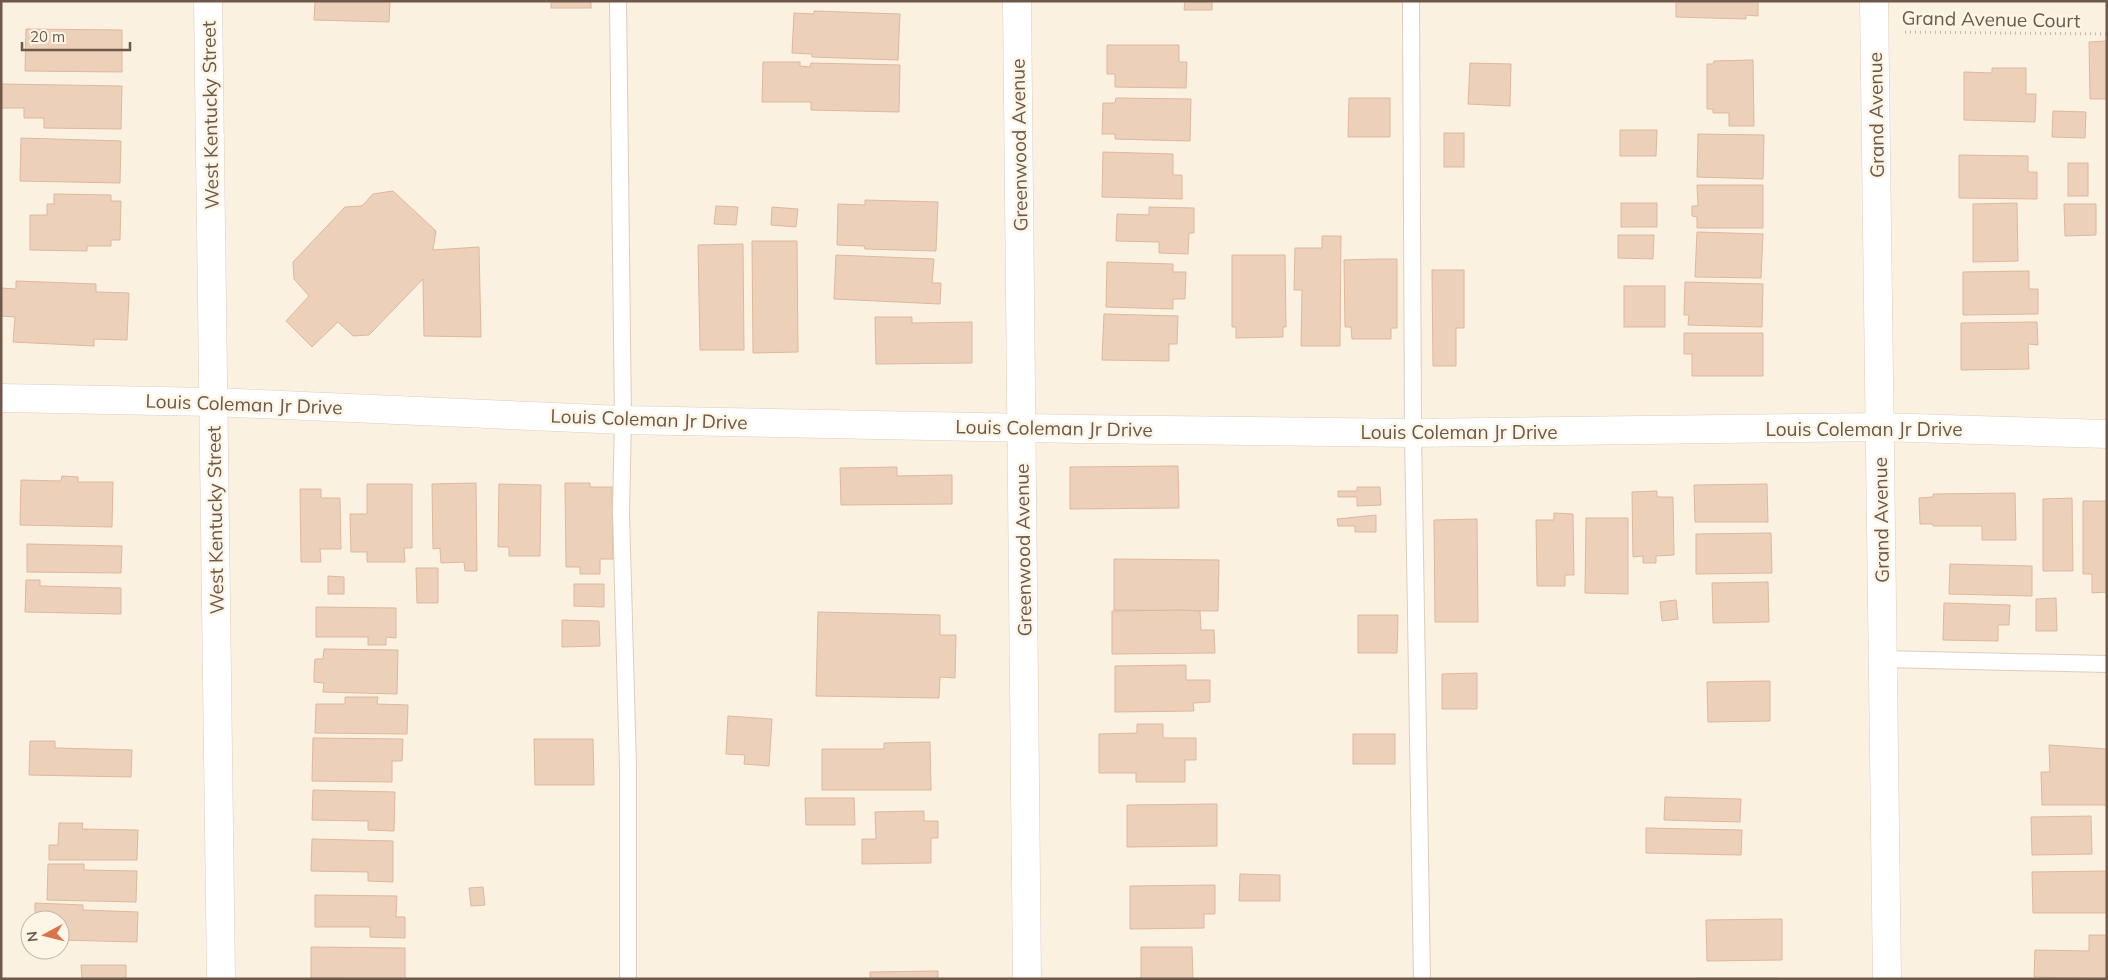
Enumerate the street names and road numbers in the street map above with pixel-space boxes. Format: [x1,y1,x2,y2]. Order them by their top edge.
street label: Grand Avenue Court [1901,5,2081,33]
street label: West Kentucky Street [196,20,224,210]
street label: Grand Avenue [1863,52,1889,178]
street label: Greenwood Avenue [1005,58,1033,232]
street label: Louis Coleman Jr Drive [145,389,343,419]
street label: Louis Coleman Jr Drive [550,404,748,434]
street label: Louis Coleman Jr Drive [955,414,1153,442]
street label: Louis Coleman Jr Drive [1765,417,1963,441]
street label: Louis Coleman Jr Drive [1360,420,1558,444]
street label: West Kentucky Street [201,425,229,615]
street label: Grand Avenue [1868,457,1894,583]
street label: Greenwood Avenue [1009,463,1037,637]

